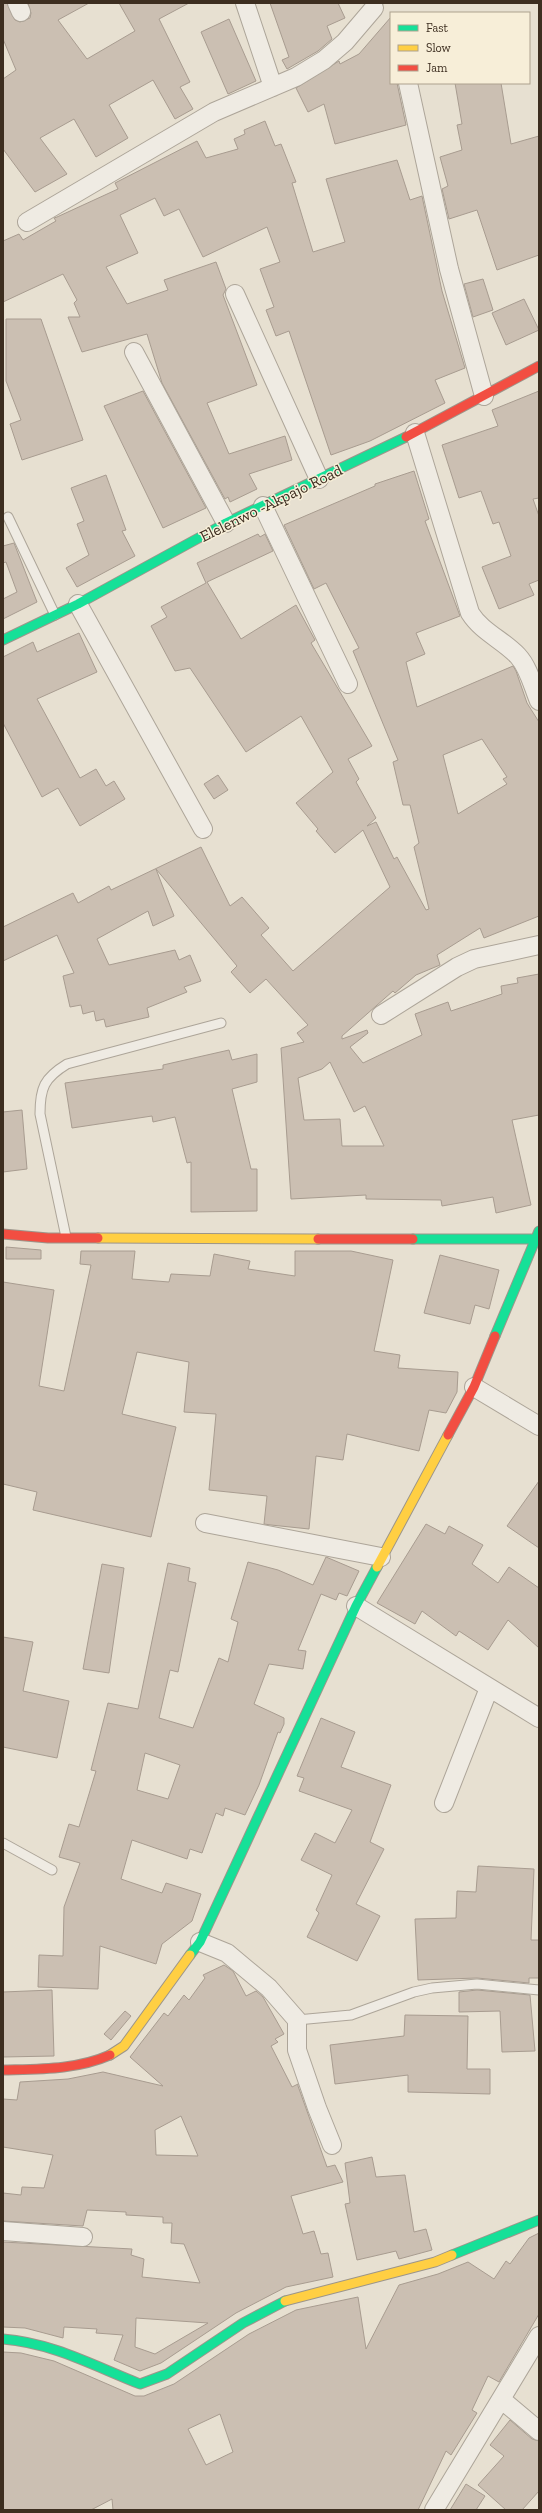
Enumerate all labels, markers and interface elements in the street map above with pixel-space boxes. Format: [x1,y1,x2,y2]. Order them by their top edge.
legend [390,12,530,84]
text: Fast [426,21,449,35]
text: Slow [426,41,452,55]
text: Jam [426,61,448,75]
street label: Elelenwo -Akpajo Road [197,460,346,546]

